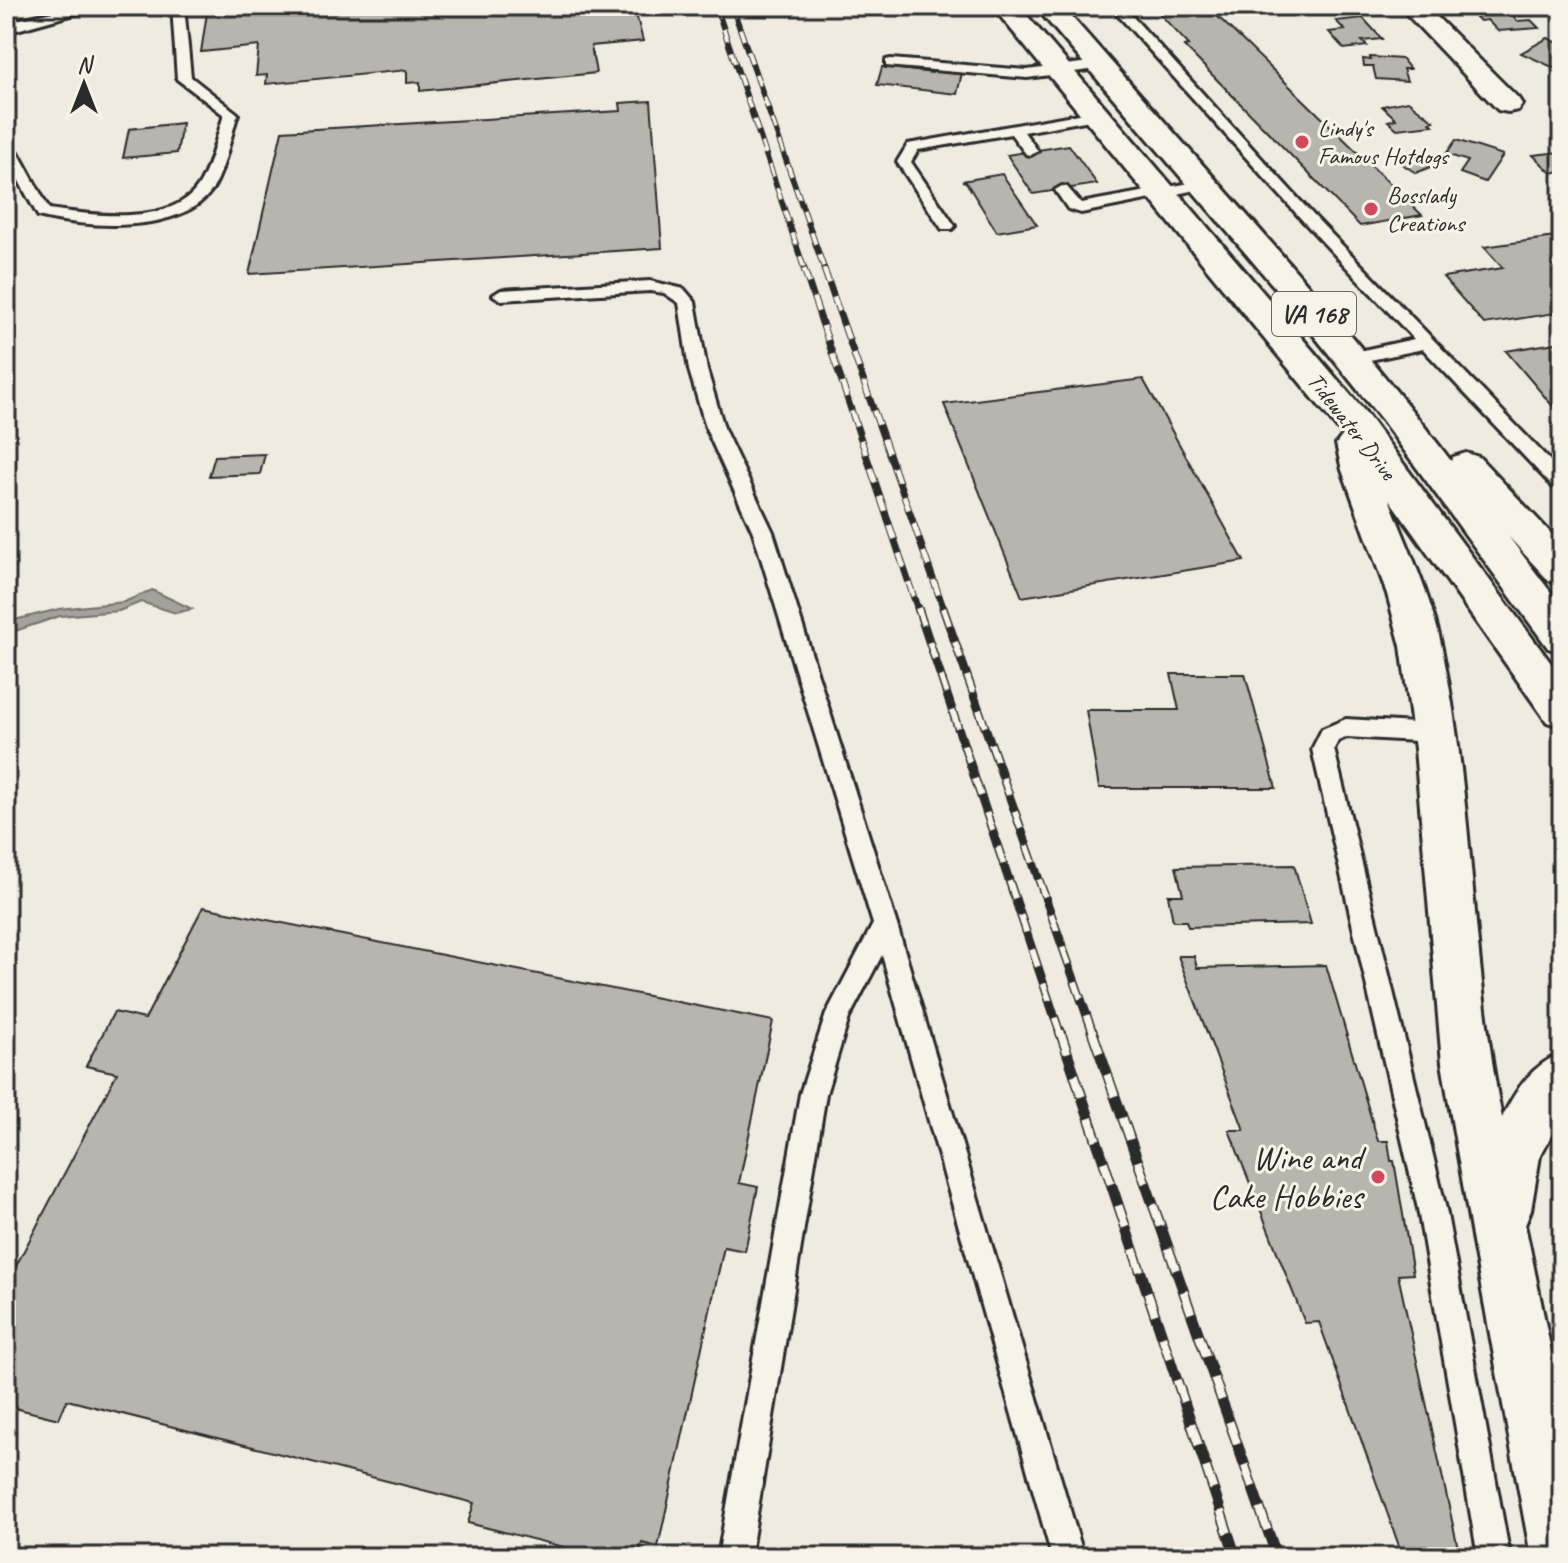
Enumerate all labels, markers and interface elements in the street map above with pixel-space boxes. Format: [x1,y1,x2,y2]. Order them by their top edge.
north arrow [44,44,124,124]
text: N [77,51,94,79]
place label: Lindy's Famous Hotdogs [1318,113,1450,171]
marker: Lindy's Famous Hotdogs [1293,133,1311,151]
place label: Bosslady Creations [1387,180,1467,238]
marker: Bosslady Creations [1362,200,1380,218]
road number: VA 168 [1272,292,1356,336]
street label: Tidewater Drive [1301,366,1405,487]
place label: Wine and Cake Hobbies [1210,1136,1367,1218]
marker: Wine and Cake Hobbies [1369,1168,1387,1186]

